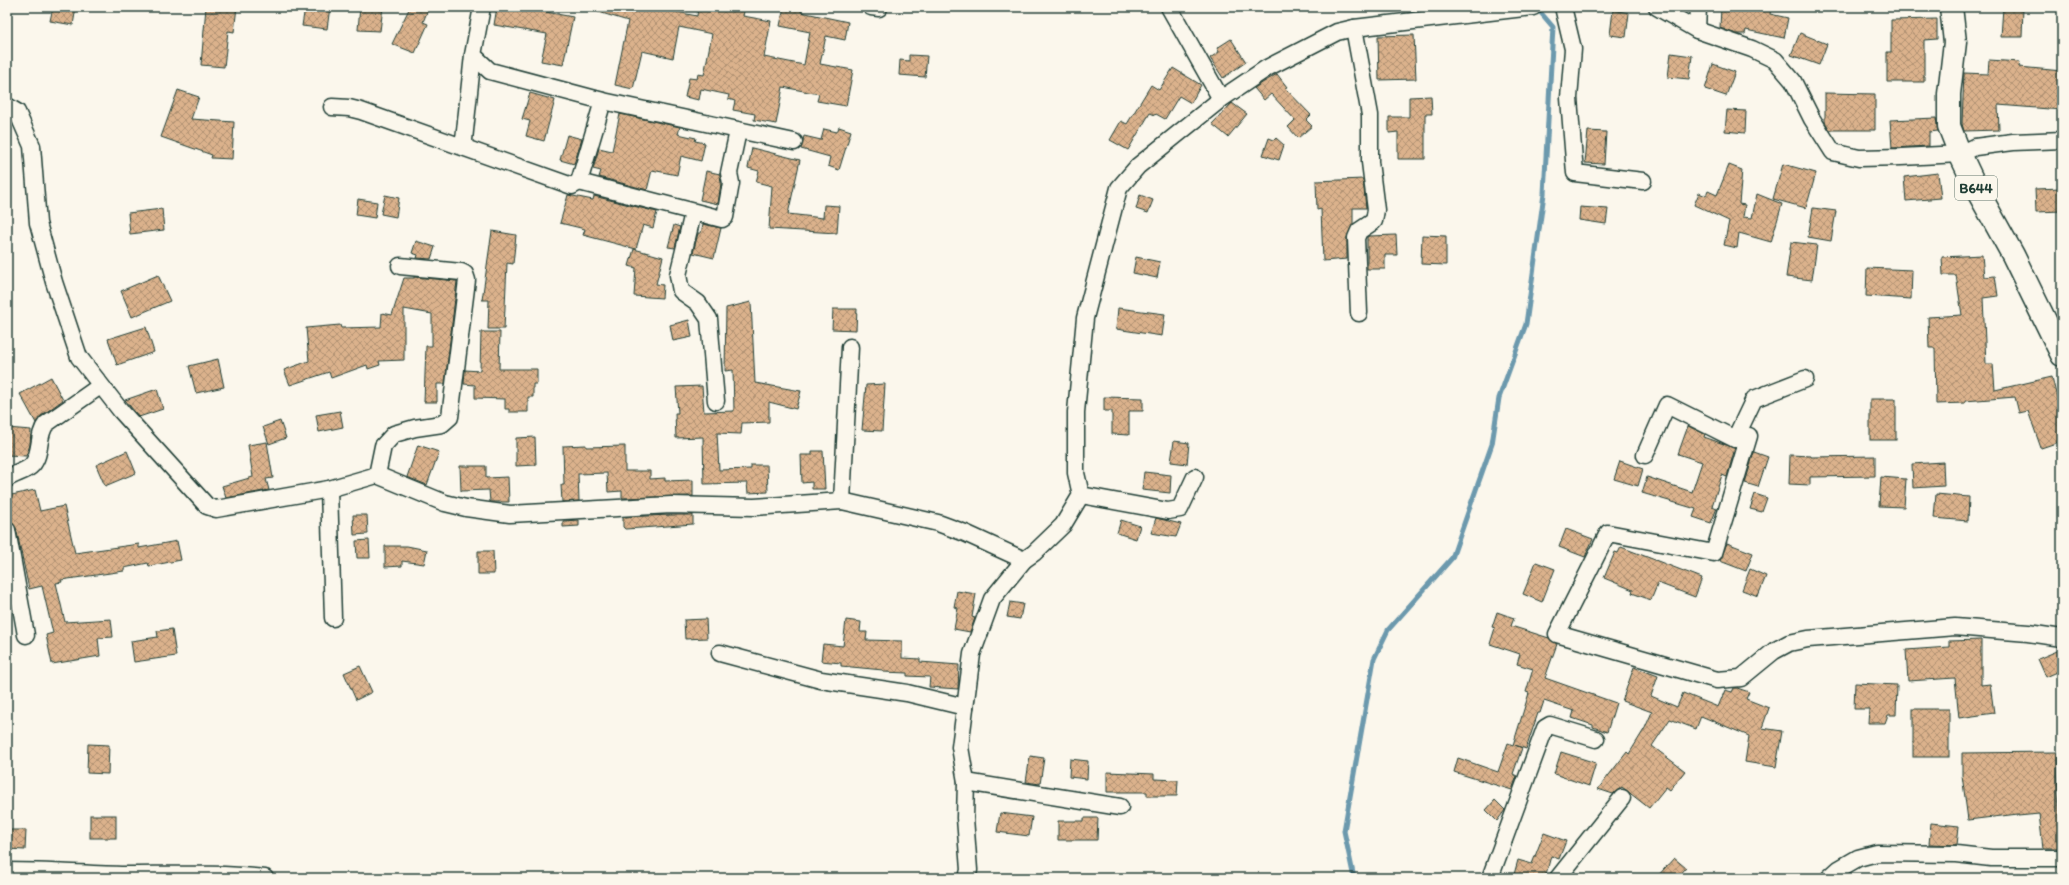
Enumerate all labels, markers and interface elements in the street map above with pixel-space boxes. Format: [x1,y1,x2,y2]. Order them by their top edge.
road number: B644 [1955,176,1997,200]

